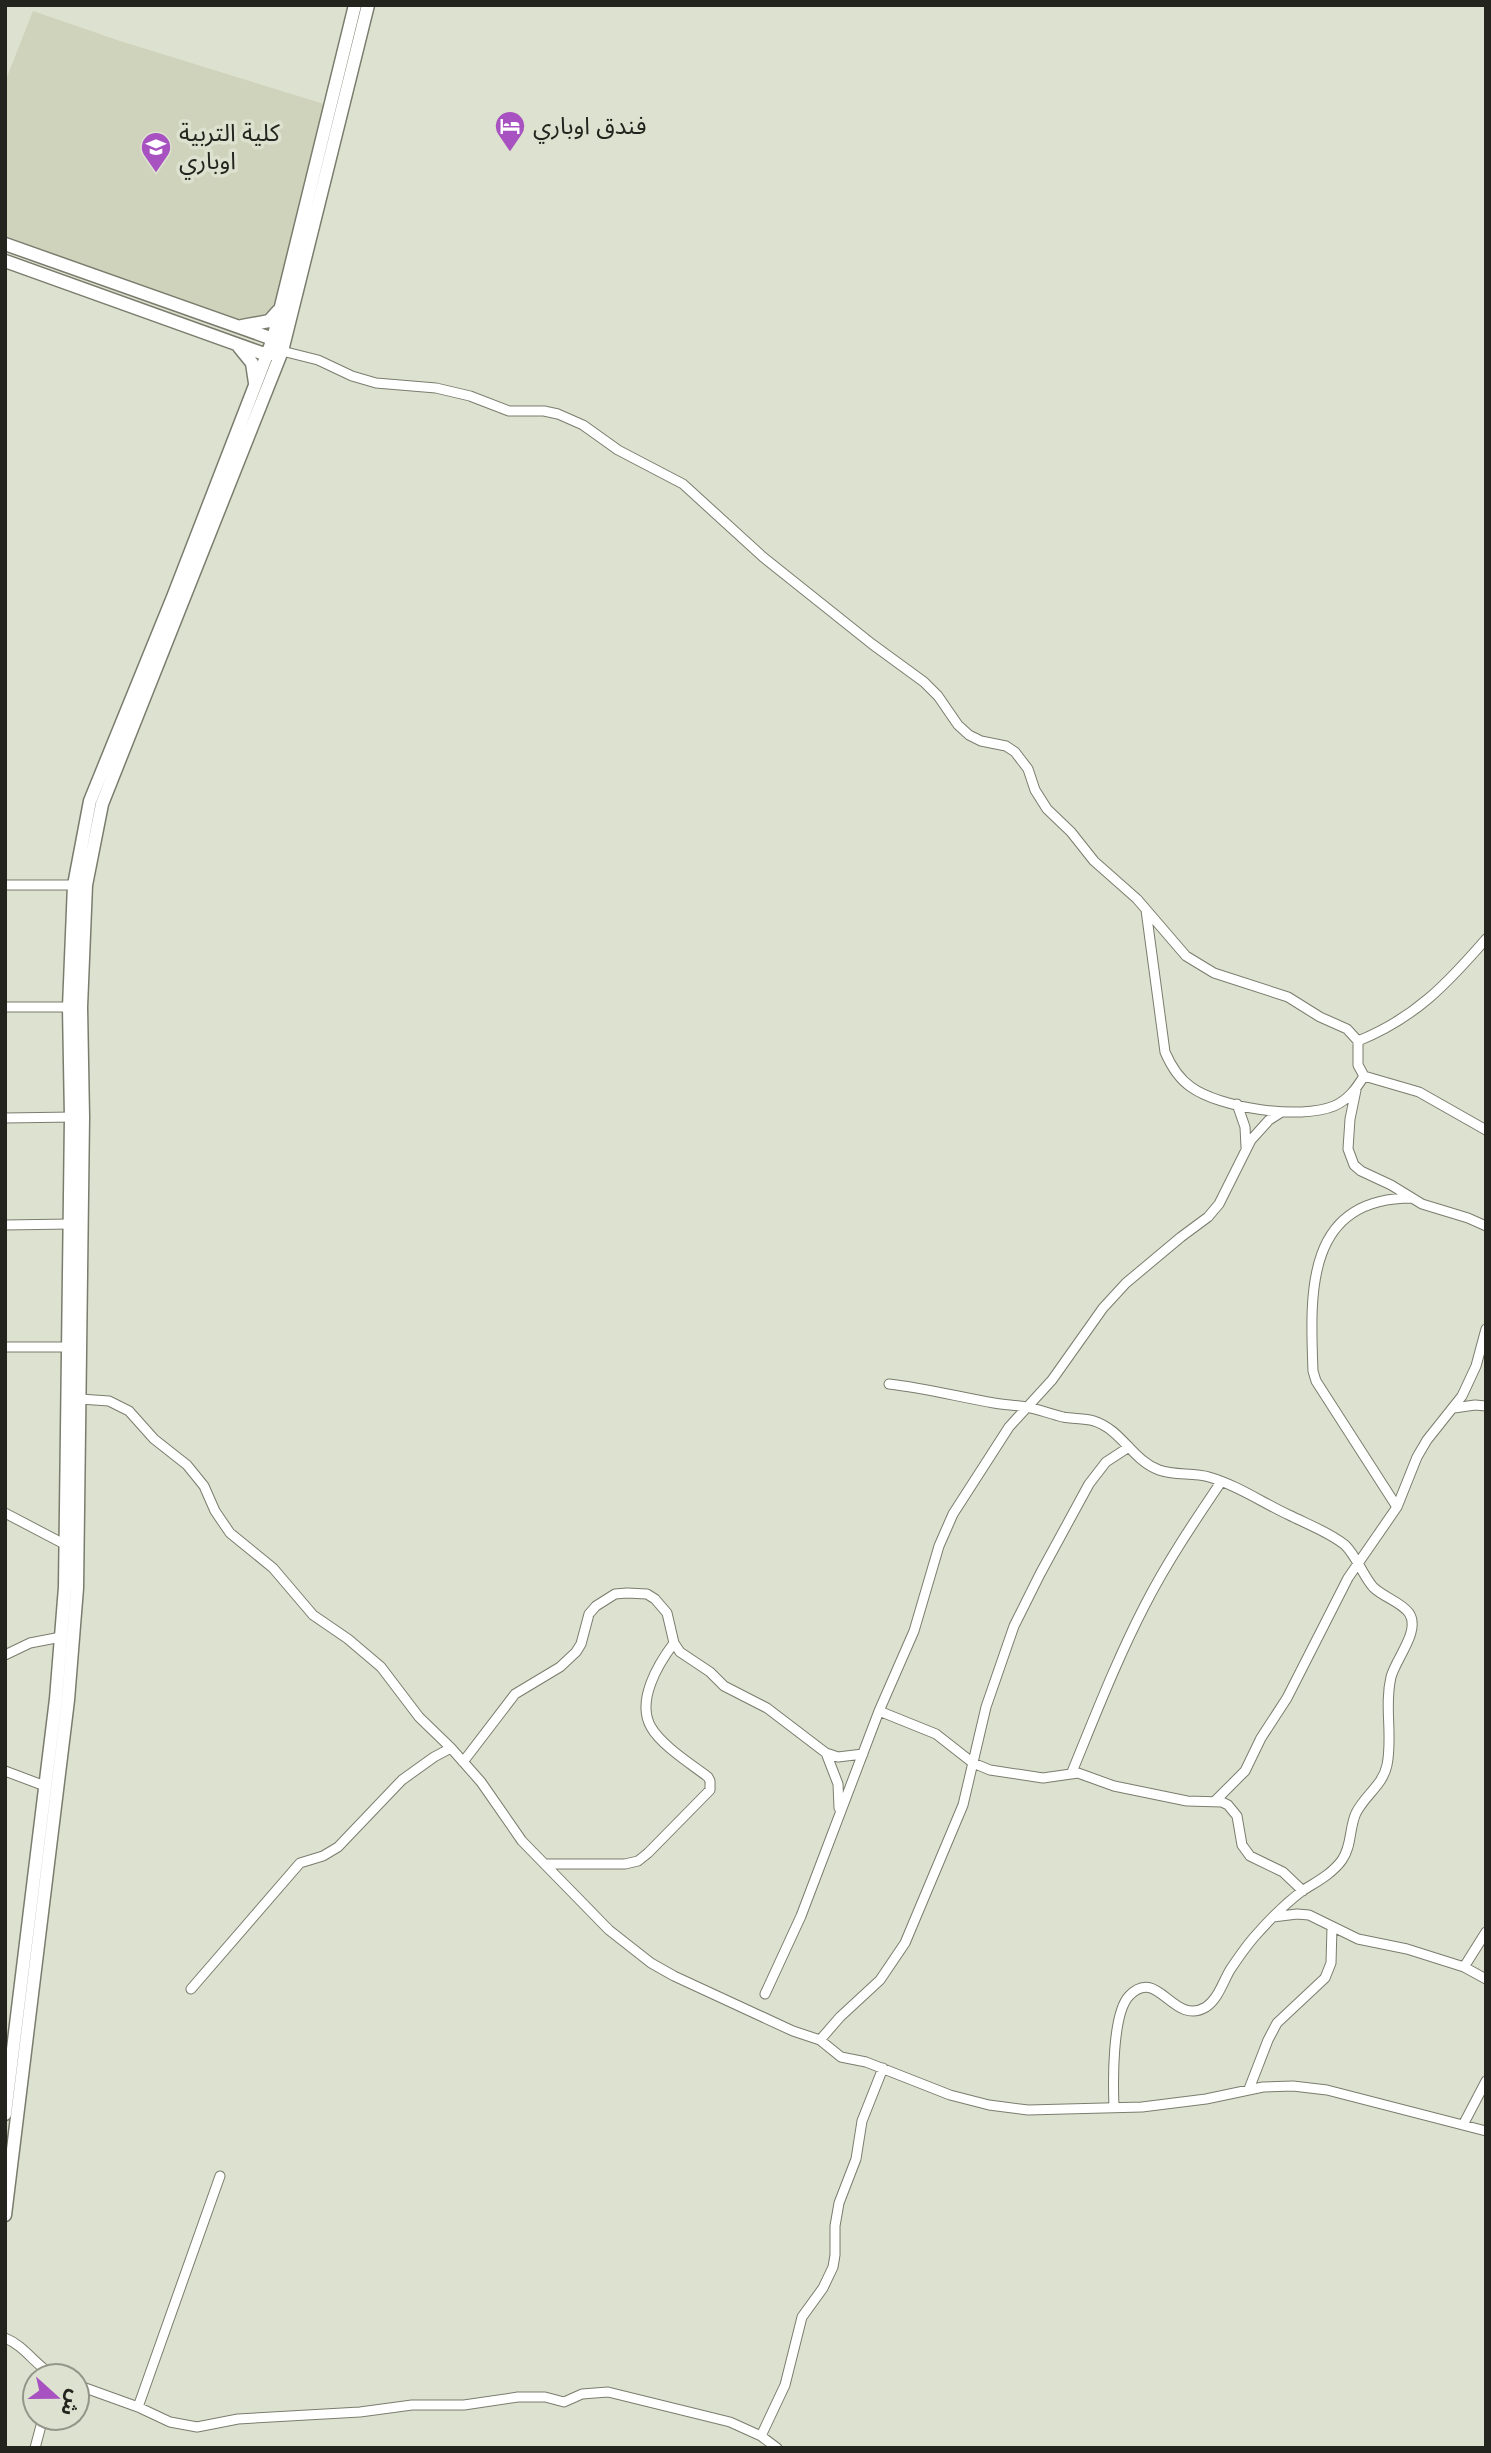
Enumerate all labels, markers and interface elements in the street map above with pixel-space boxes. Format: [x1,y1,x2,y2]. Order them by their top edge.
hotel icon: فندق اوباري [493,109,527,153]
place label: فندق اوباري [533,112,646,144]
place label: كلية التربية اوباري [179,119,281,179]
school or university icon: كلية التربية اوباري [139,130,173,174]
north arrow [21,2362,91,2432]
text: ش [56,2387,86,2419]

